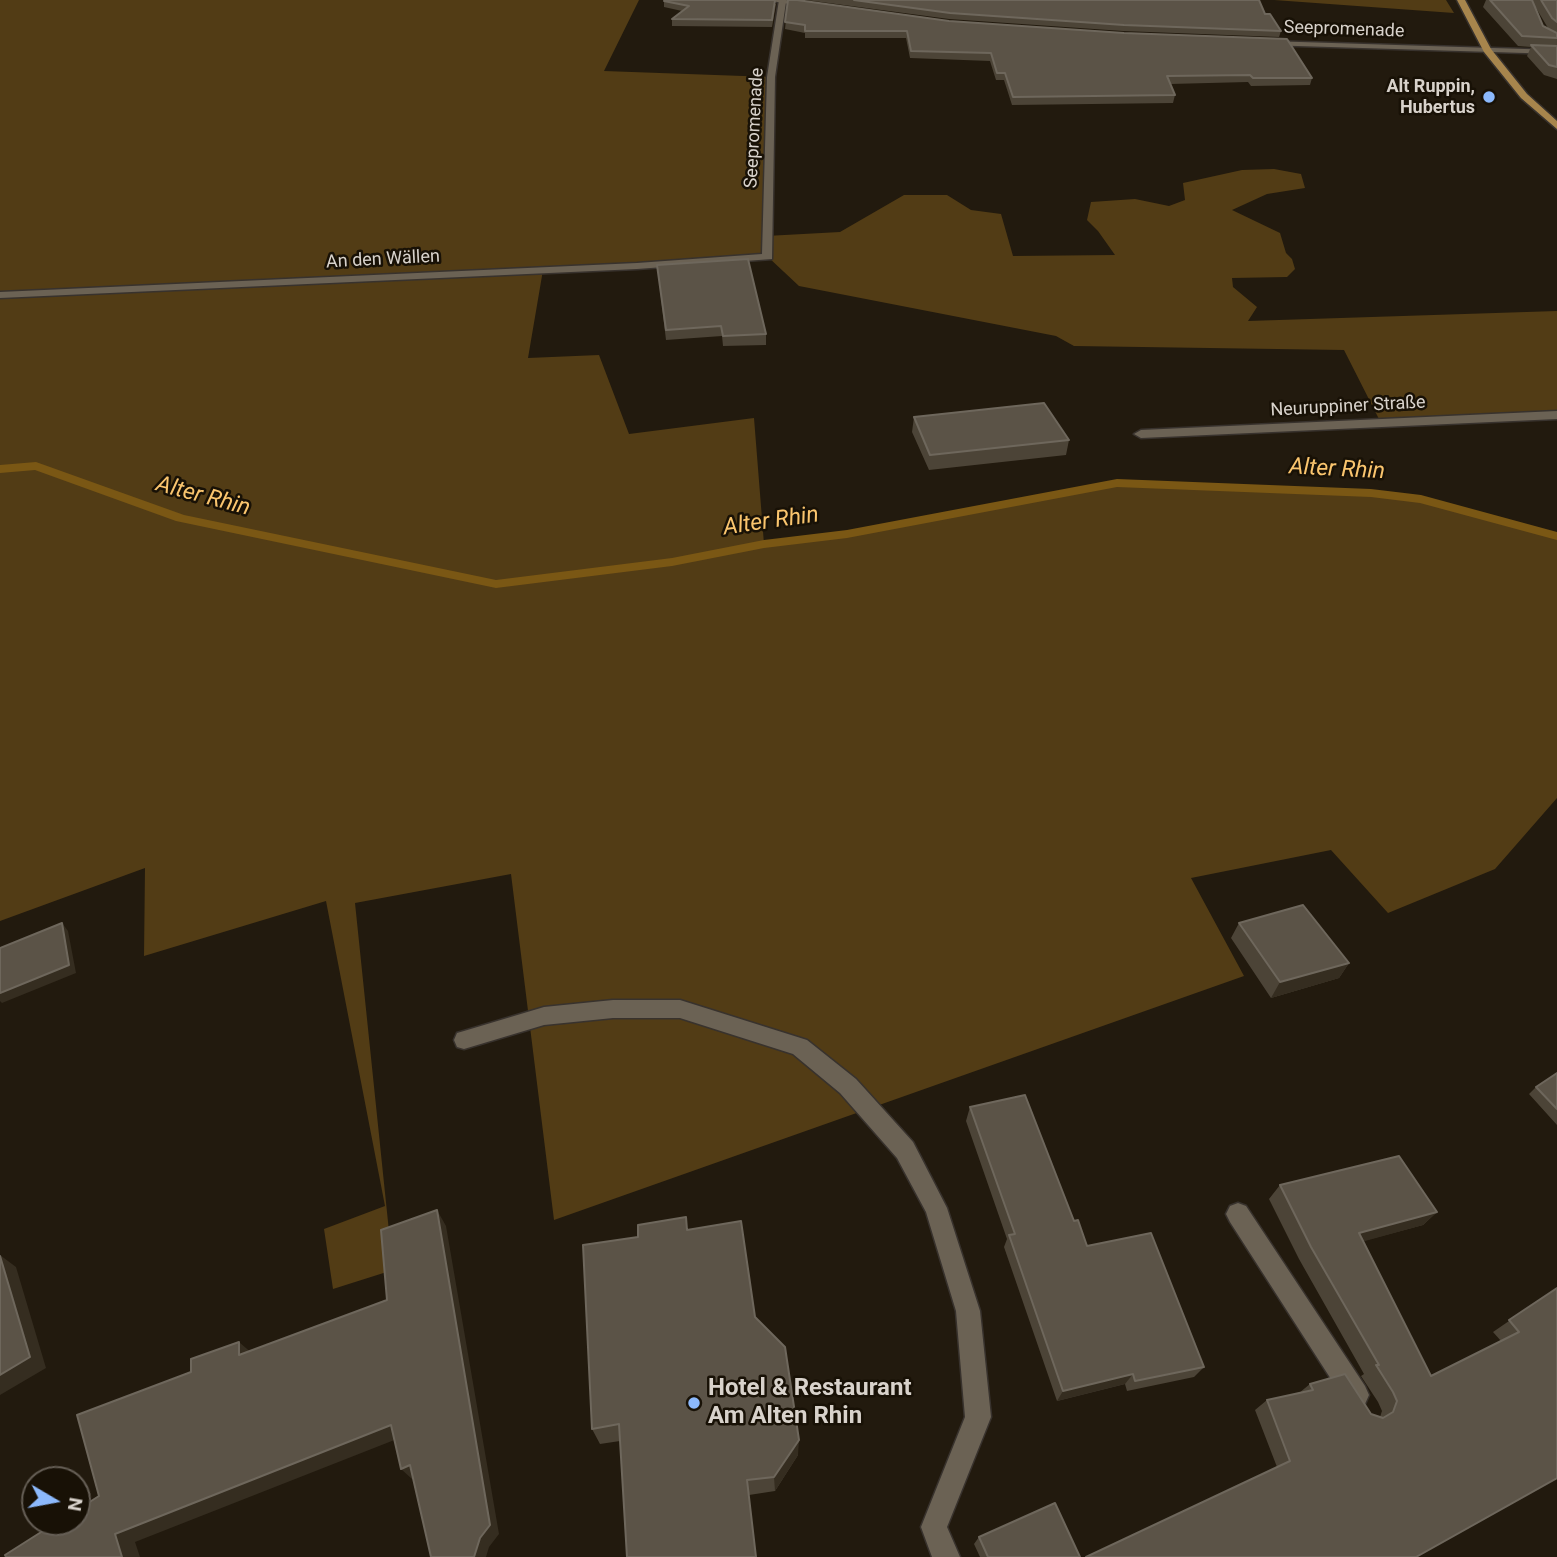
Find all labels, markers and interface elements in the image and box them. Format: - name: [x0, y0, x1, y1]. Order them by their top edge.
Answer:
- street label: Seepromenade: [1283, 17, 1405, 43]
- street label: Seepromenade: [741, 67, 769, 189]
- place label: Alt Ruppin, Hubertus: [1386, 76, 1475, 119]
- marker: Alt Ruppin, Hubertus: [1481, 89, 1497, 105]
- street label: An den Wällen: [326, 246, 440, 274]
- street label: Neuruppiner Straße: [1270, 392, 1426, 422]
- water label: Alter Rhin: [1288, 454, 1386, 486]
- water label: Alter Rhin: [153, 471, 253, 523]
- water label: Alter Rhin: [722, 502, 820, 542]
- place label: Hotel & Restaurant Am Alten Rhin: [708, 1375, 912, 1431]
- marker: Hotel & Restaurant Am Alten Rhin: [686, 1395, 702, 1411]
- north arrow: [21, 1466, 91, 1536]
- text: N: [63, 1496, 88, 1513]

